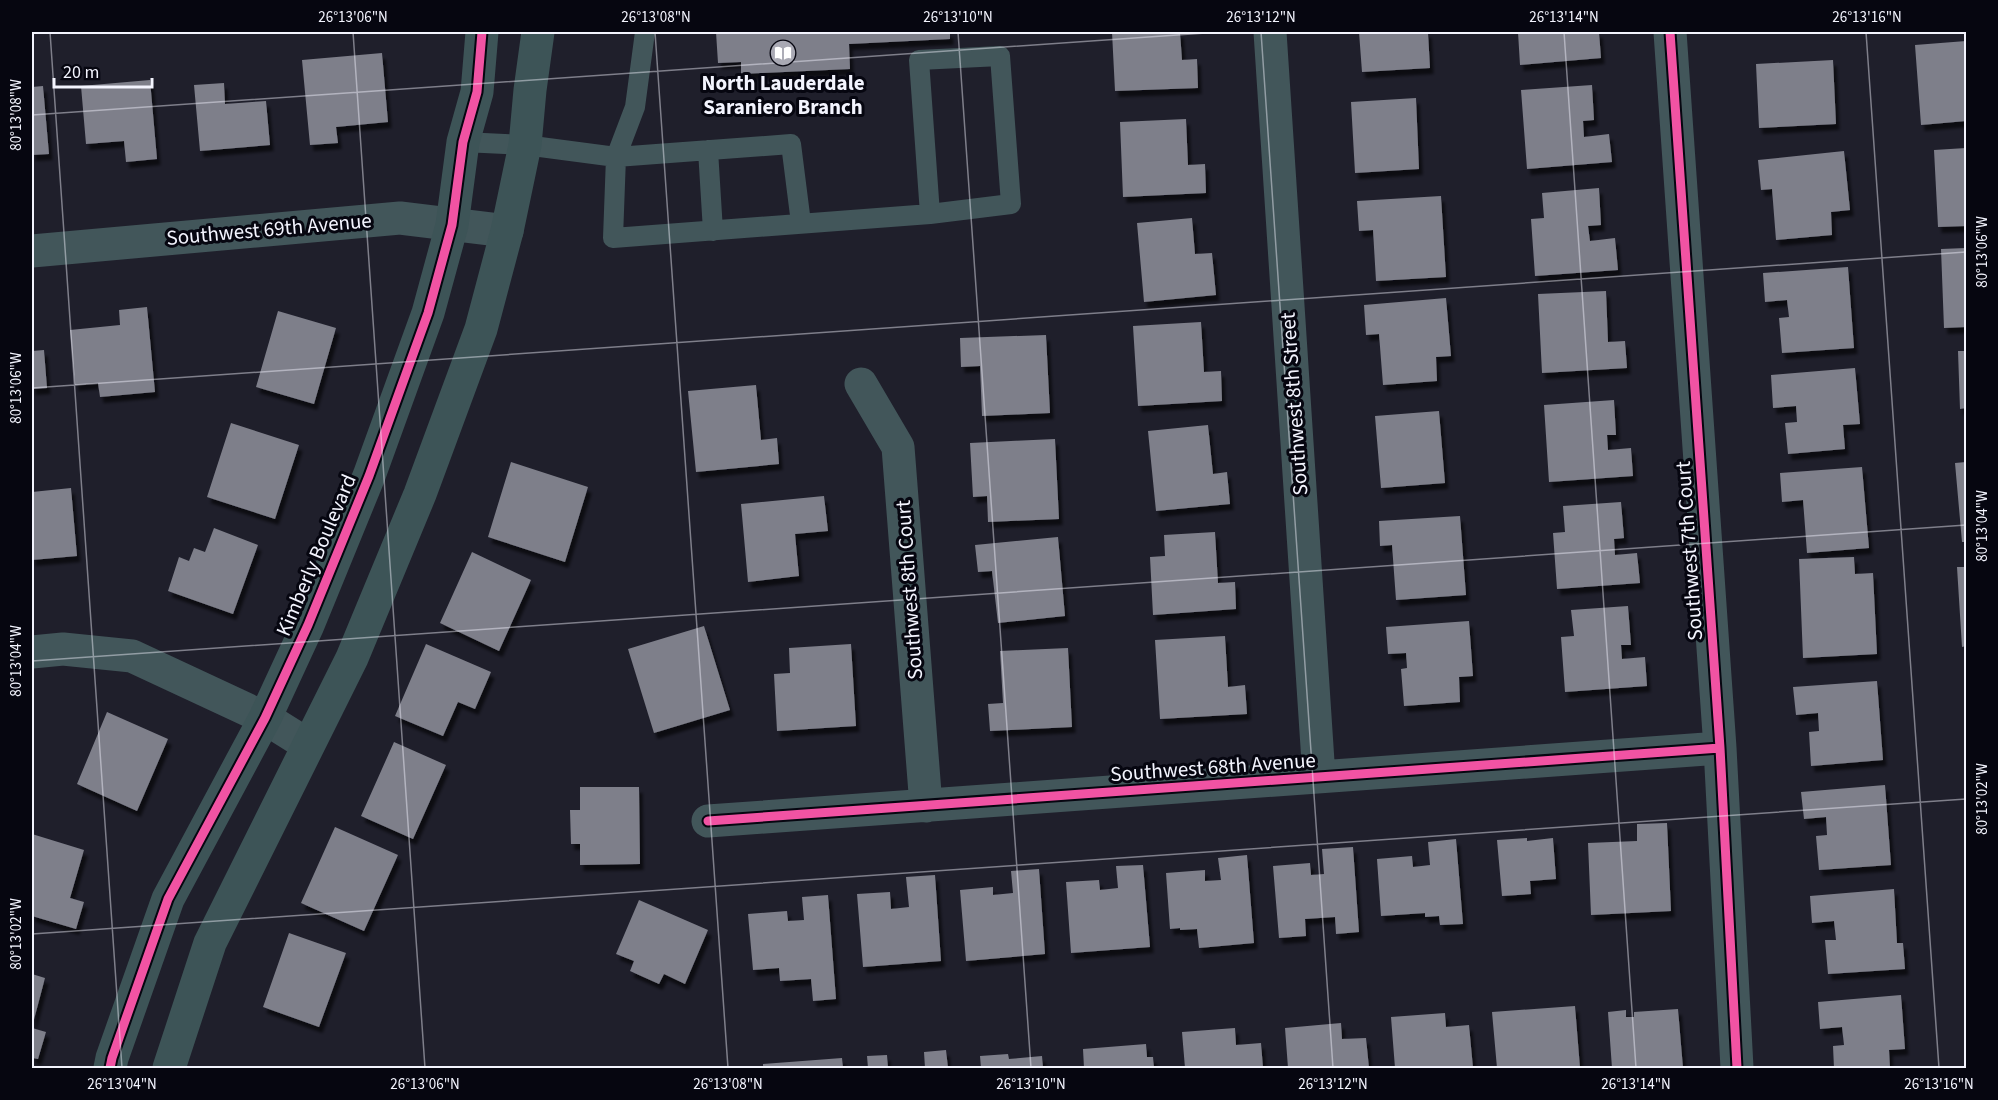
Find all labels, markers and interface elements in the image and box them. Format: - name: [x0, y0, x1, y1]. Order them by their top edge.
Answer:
- text: 26°13'06"N: [318, 7, 388, 28]
- text: 26°13'08"N: [621, 7, 691, 28]
- text: 26°13'10"N: [923, 7, 993, 28]
- text: 26°13'12"N: [1226, 7, 1296, 28]
- text: 26°13'14"N: [1529, 7, 1599, 28]
- text: 26°13'16"N: [1832, 7, 1902, 28]
- library icon: North Lauderdale Saraniero Branch: [768, 38, 798, 68]
- scale bar: [54, 51, 152, 89]
- text: 20 m: [63, 60, 99, 85]
- place label: North Lauderdale Saraniero Branch: [701, 68, 865, 122]
- text: 80°13'08"W: [6, 79, 27, 151]
- street label: Southwest 69th Avenue: [165, 205, 373, 253]
- text: 80°13'06"W: [1972, 216, 1993, 288]
- street label: Southwest 8th Street: [1273, 311, 1315, 497]
- text: 80°13'06"W: [6, 352, 27, 424]
- street label: Southwest 7th Court: [1668, 460, 1710, 642]
- street label: Kimberly Boulevard: [268, 469, 364, 641]
- text: 80°13'04"W: [1972, 490, 1993, 562]
- street label: Southwest 8th Court: [888, 499, 930, 681]
- text: 80°13'04"W: [6, 625, 27, 697]
- street label: Southwest 68th Avenue: [1109, 745, 1317, 789]
- text: 80°13'02"W: [1972, 763, 1993, 835]
- text: 80°13'02"W: [6, 898, 27, 970]
- text: 26°13'04"N: [87, 1074, 157, 1095]
- text: 26°13'06"N: [390, 1074, 460, 1095]
- text: 26°13'08"N: [693, 1074, 763, 1095]
- text: 26°13'10"N: [996, 1074, 1066, 1095]
- text: 26°13'12"N: [1298, 1074, 1368, 1095]
- text: 26°13'14"N: [1601, 1074, 1671, 1095]
- text: 26°13'16"N: [1904, 1074, 1974, 1095]

